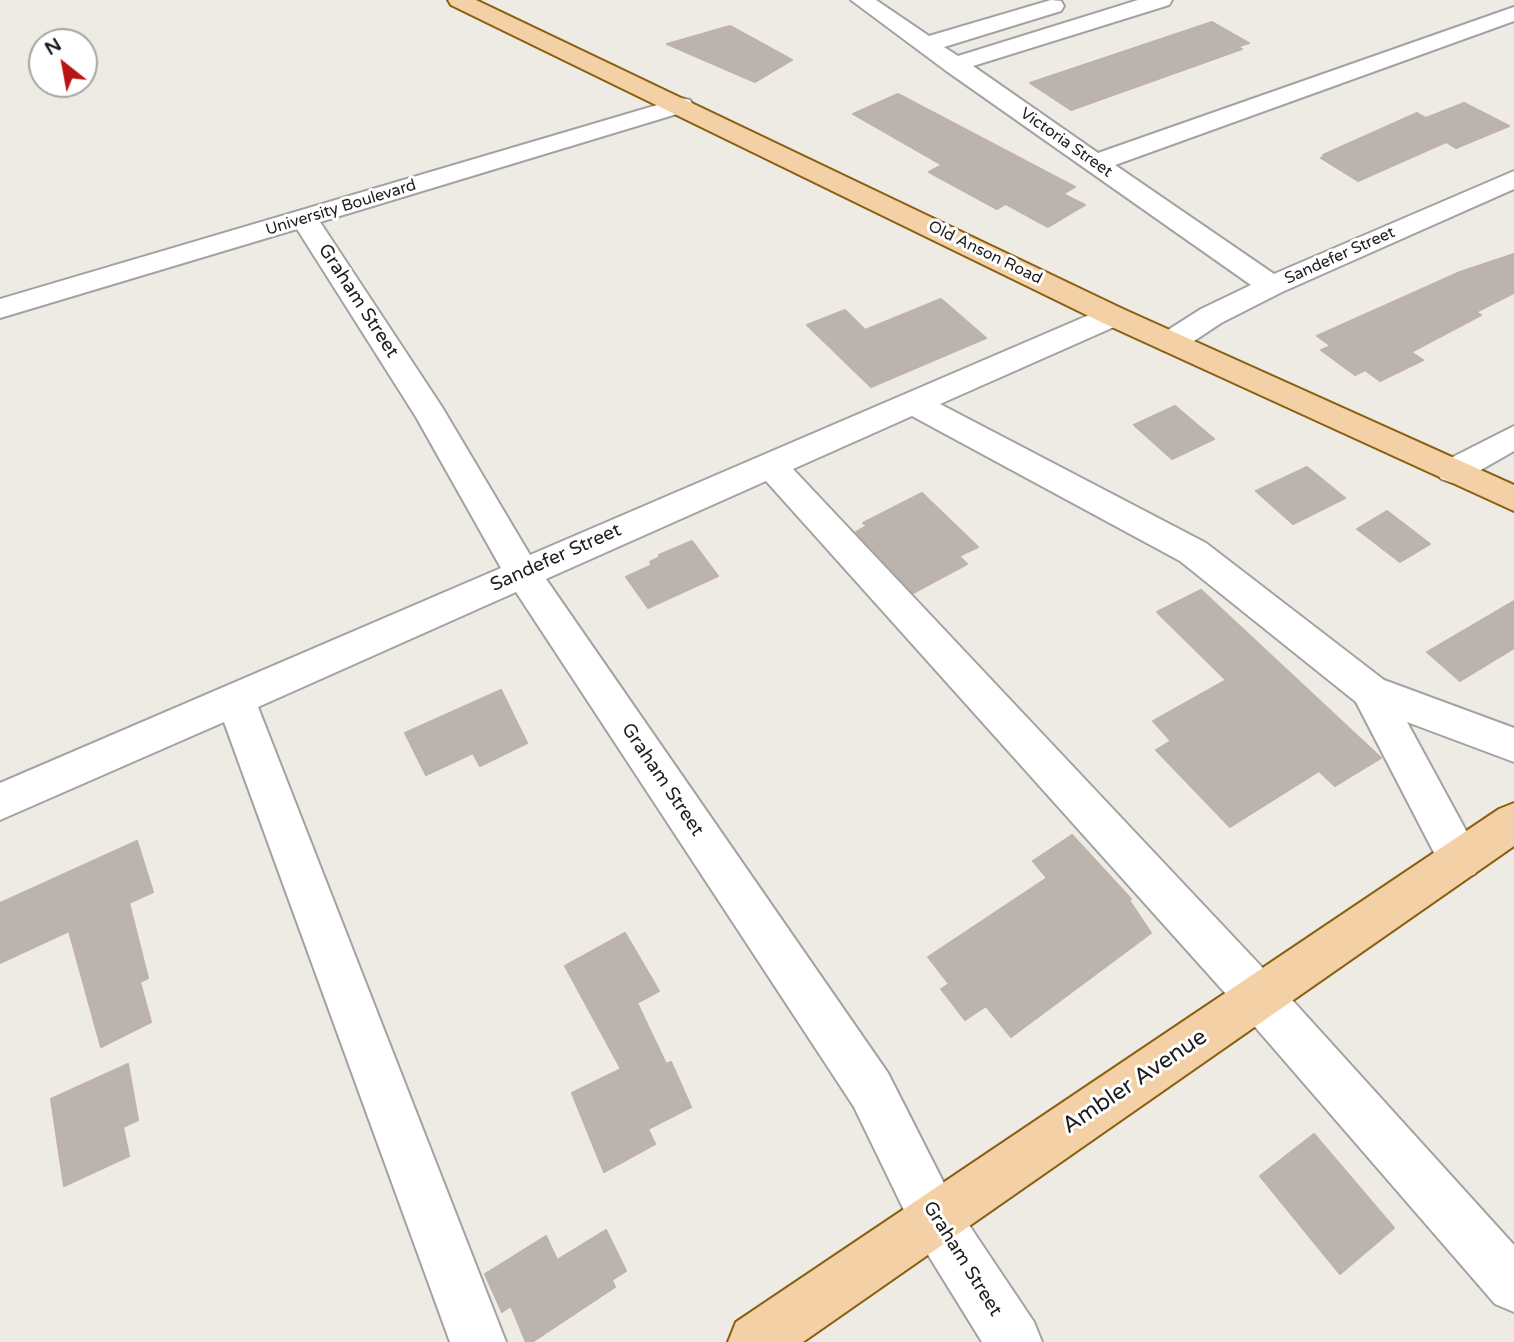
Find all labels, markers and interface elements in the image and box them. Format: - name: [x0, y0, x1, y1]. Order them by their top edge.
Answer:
- north arrow: [28, 28, 98, 98]
- text: N: [41, 33, 65, 60]
- street label: Victoria Street: [1016, 104, 1116, 182]
- street label: University Boulevard: [263, 176, 419, 240]
- street label: Old Anson Road: [925, 217, 1045, 289]
- street label: Sandefer Street: [1282, 223, 1398, 289]
- street label: Graham Street: [313, 240, 403, 362]
- street label: Sandefer Street: [487, 519, 625, 597]
- street label: Graham Street: [616, 719, 708, 841]
- street label: Ambler Avenue: [1057, 1023, 1213, 1141]
- street label: Graham Street: [918, 1197, 1006, 1321]

